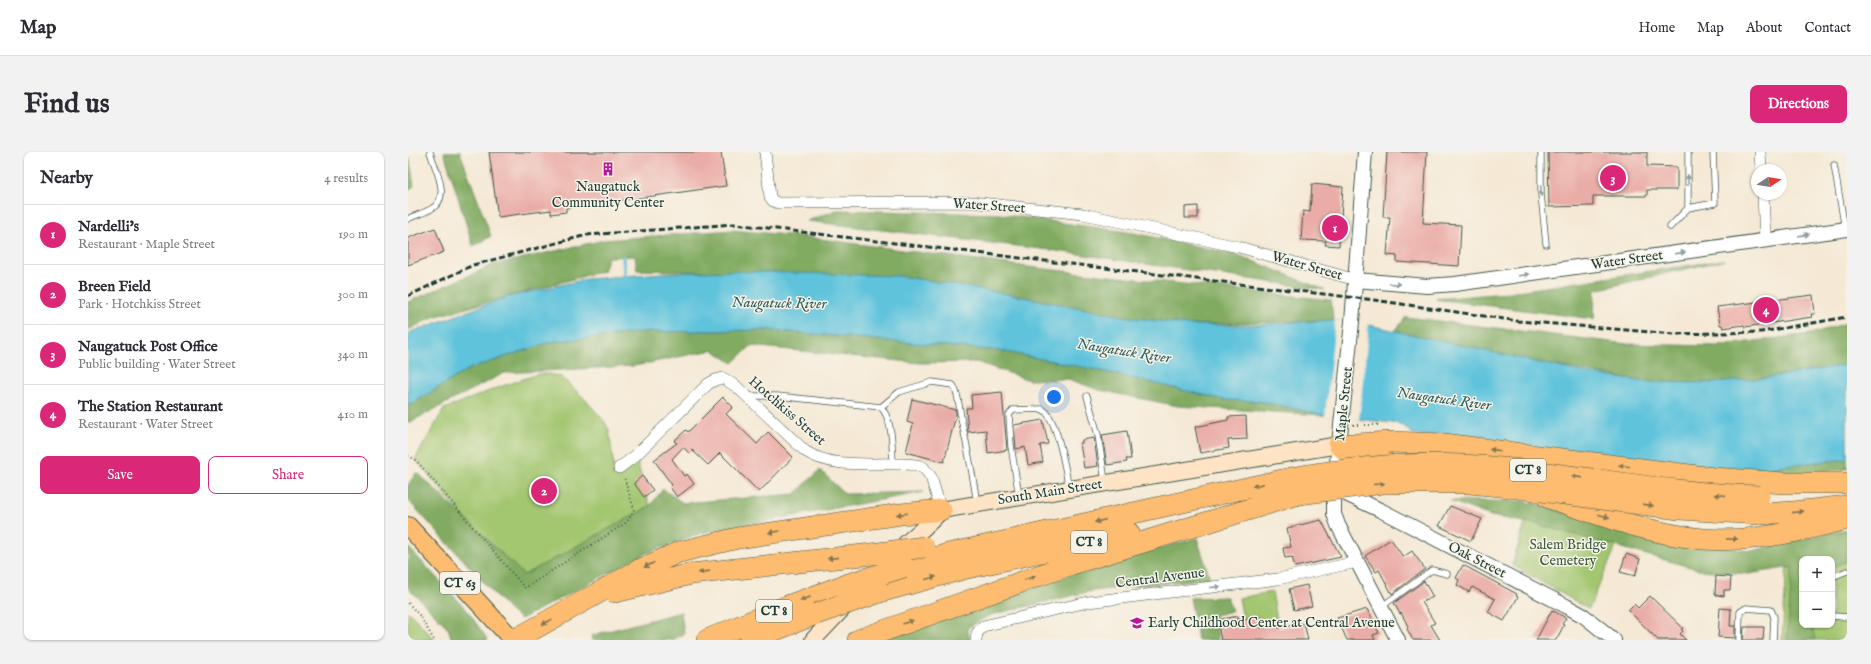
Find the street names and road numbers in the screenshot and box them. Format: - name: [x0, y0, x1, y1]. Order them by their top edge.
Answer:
- street label: Water Street: [952, 194, 1026, 218]
- street label: Water Street: [1590, 246, 1664, 274]
- street label: Water Street: [1270, 247, 1345, 285]
- street label: Maple Street: [1331, 366, 1357, 442]
- street label: Hotchkiss Street: [745, 373, 829, 450]
- road number: CT 8: [1510, 459, 1546, 481]
- street label: South Main Street: [996, 475, 1104, 509]
- road number: CT 8: [1071, 531, 1107, 553]
- street label: Oak Street: [1445, 538, 1509, 582]
- street label: Central Avenue: [1114, 564, 1206, 592]
- road number: CT 63: [440, 572, 480, 594]
- road number: CT 8: [756, 600, 792, 622]

